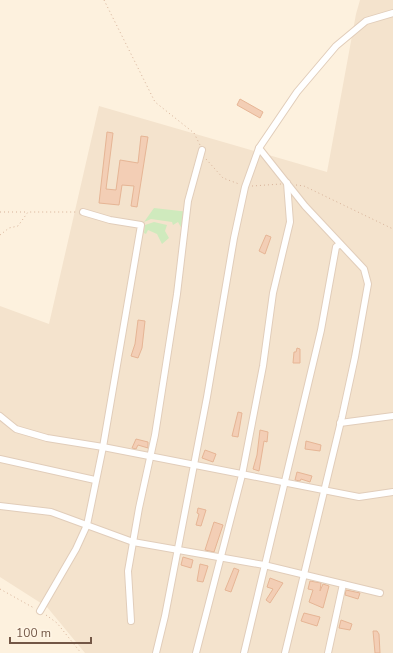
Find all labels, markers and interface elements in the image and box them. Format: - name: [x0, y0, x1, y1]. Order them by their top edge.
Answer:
- scale bar: [10, 619, 91, 645]
- text: 100 m: [16, 625, 51, 641]

